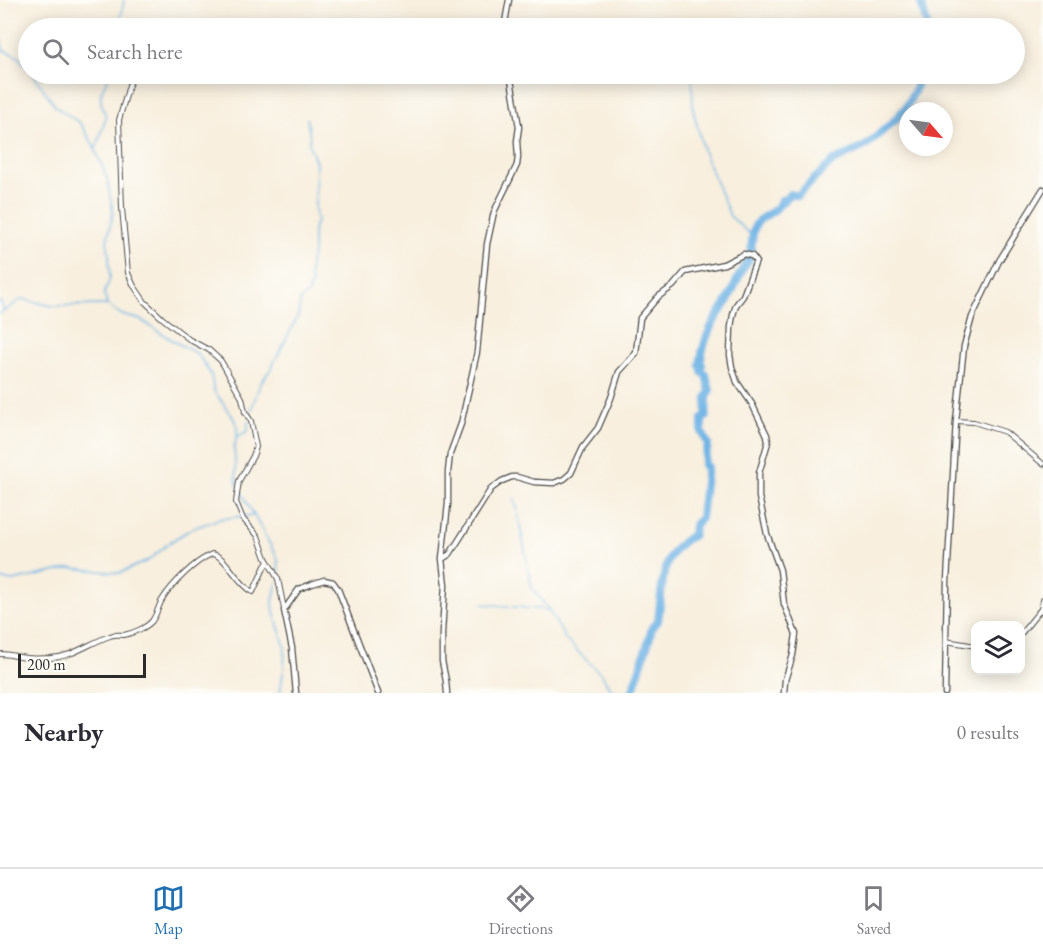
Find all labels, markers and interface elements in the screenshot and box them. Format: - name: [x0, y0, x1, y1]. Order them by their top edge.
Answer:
- search box: [18, 18, 1025, 84]
- icon: search: [39, 35, 72, 68]
- text: Search here: [87, 37, 182, 66]
- north arrow: [899, 102, 953, 156]
- map controls: [971, 621, 1025, 675]
- button: layers: [971, 621, 1025, 675]
- scale bar: [18, 651, 146, 678]
- text: 200 m: [27, 654, 66, 675]
- text: Nearby: [24, 715, 104, 749]
- text: 0 results: [956, 719, 1019, 745]
- tab: Map: [152, 882, 185, 939]
- tab: Directions: [489, 882, 553, 939]
- tab: Saved: [857, 882, 891, 939]

